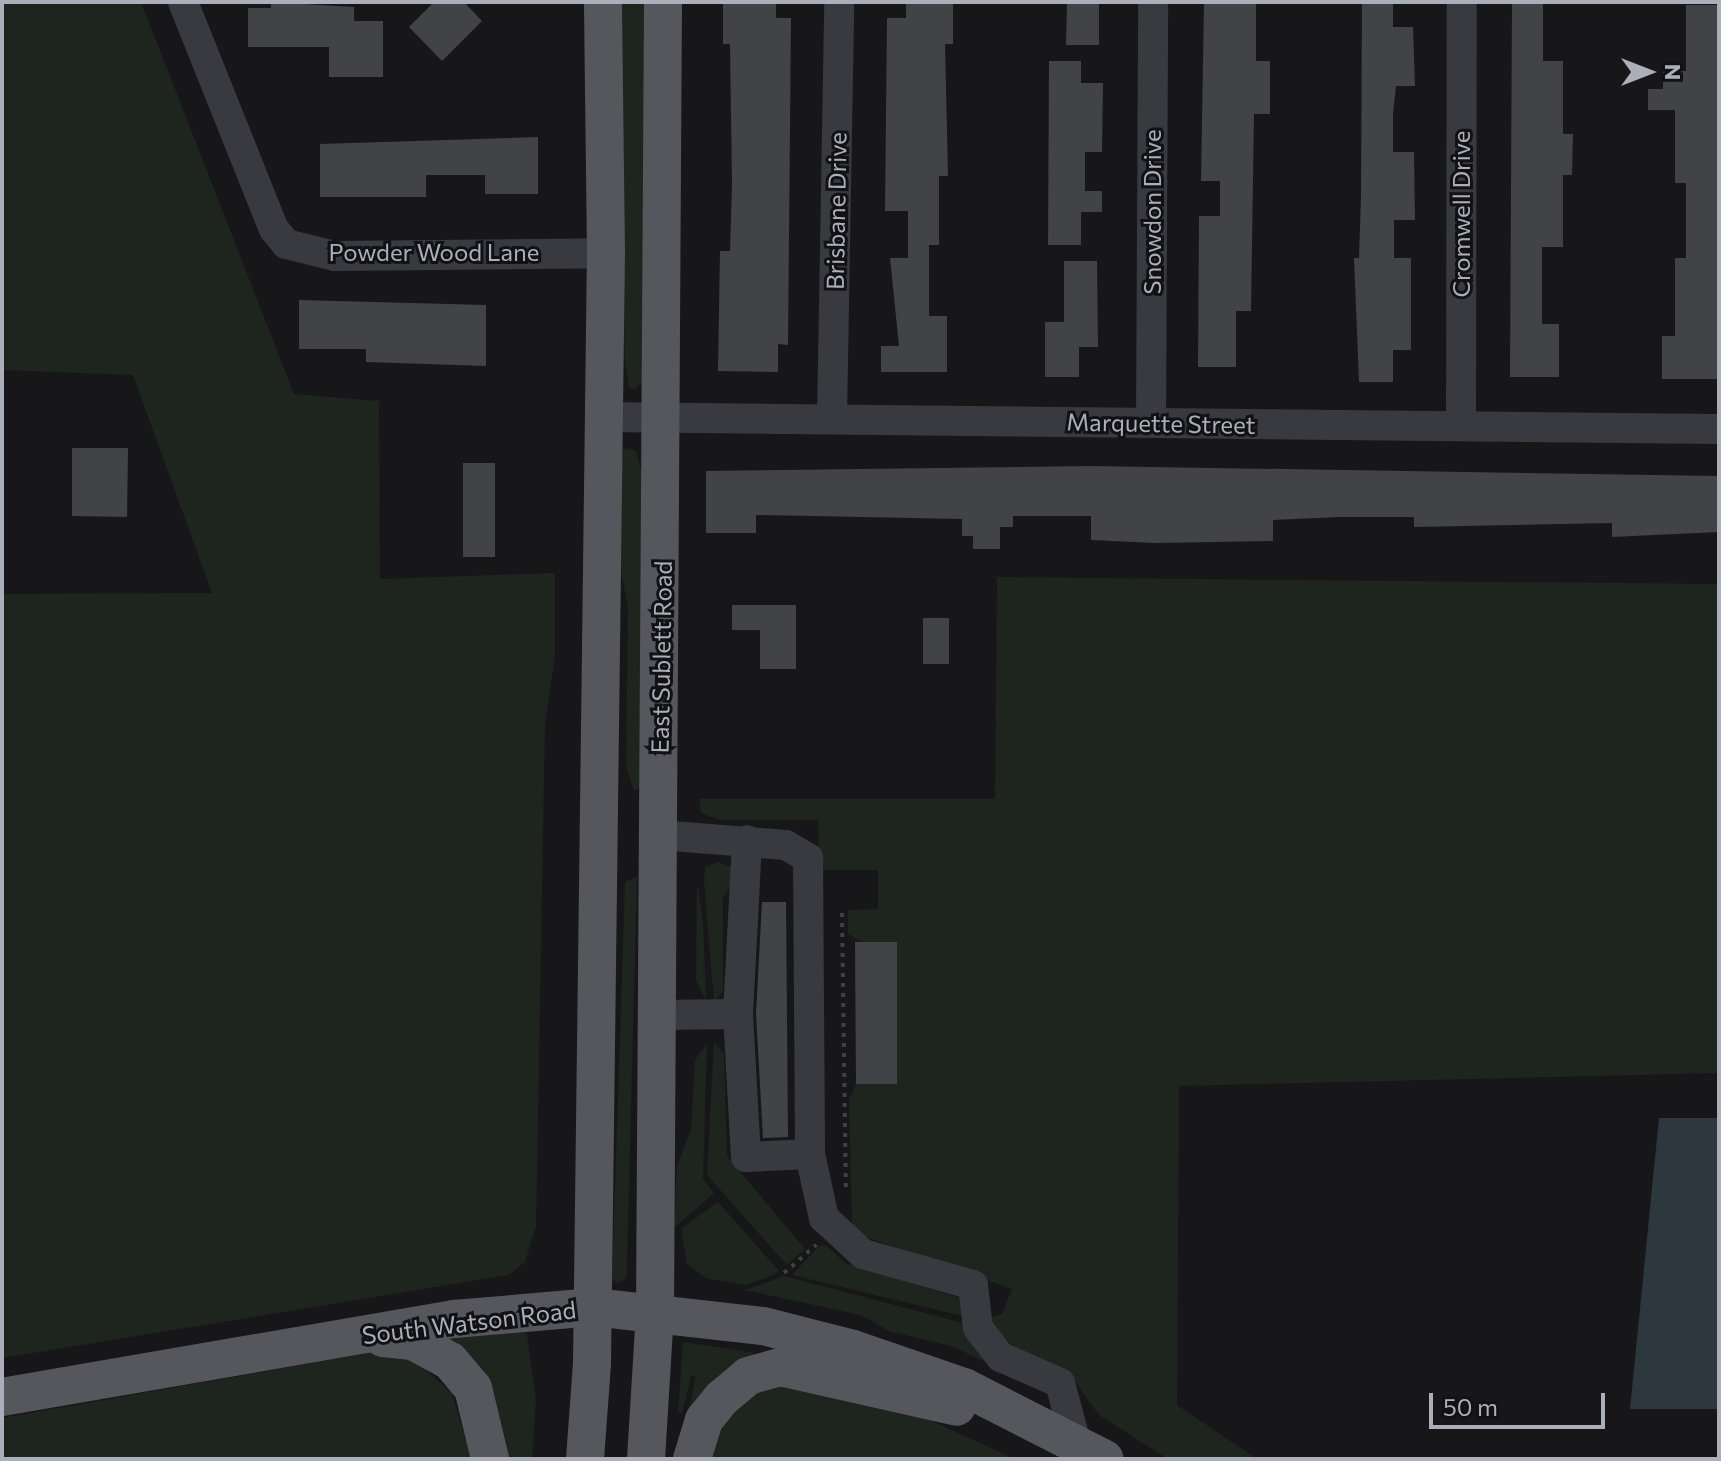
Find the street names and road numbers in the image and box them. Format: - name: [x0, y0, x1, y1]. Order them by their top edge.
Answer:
- street label: Snowdon Drive: [1138, 129, 1166, 295]
- street label: Cromwell Drive: [1447, 131, 1475, 297]
- street label: Brisbane Drive: [820, 132, 852, 290]
- street label: Powder Wood Lane: [329, 238, 539, 266]
- street label: Marquette Street: [1066, 407, 1256, 439]
- street label: East Sublett Road: [645, 560, 677, 754]
- street label: South Watson Road: [360, 1295, 578, 1349]

